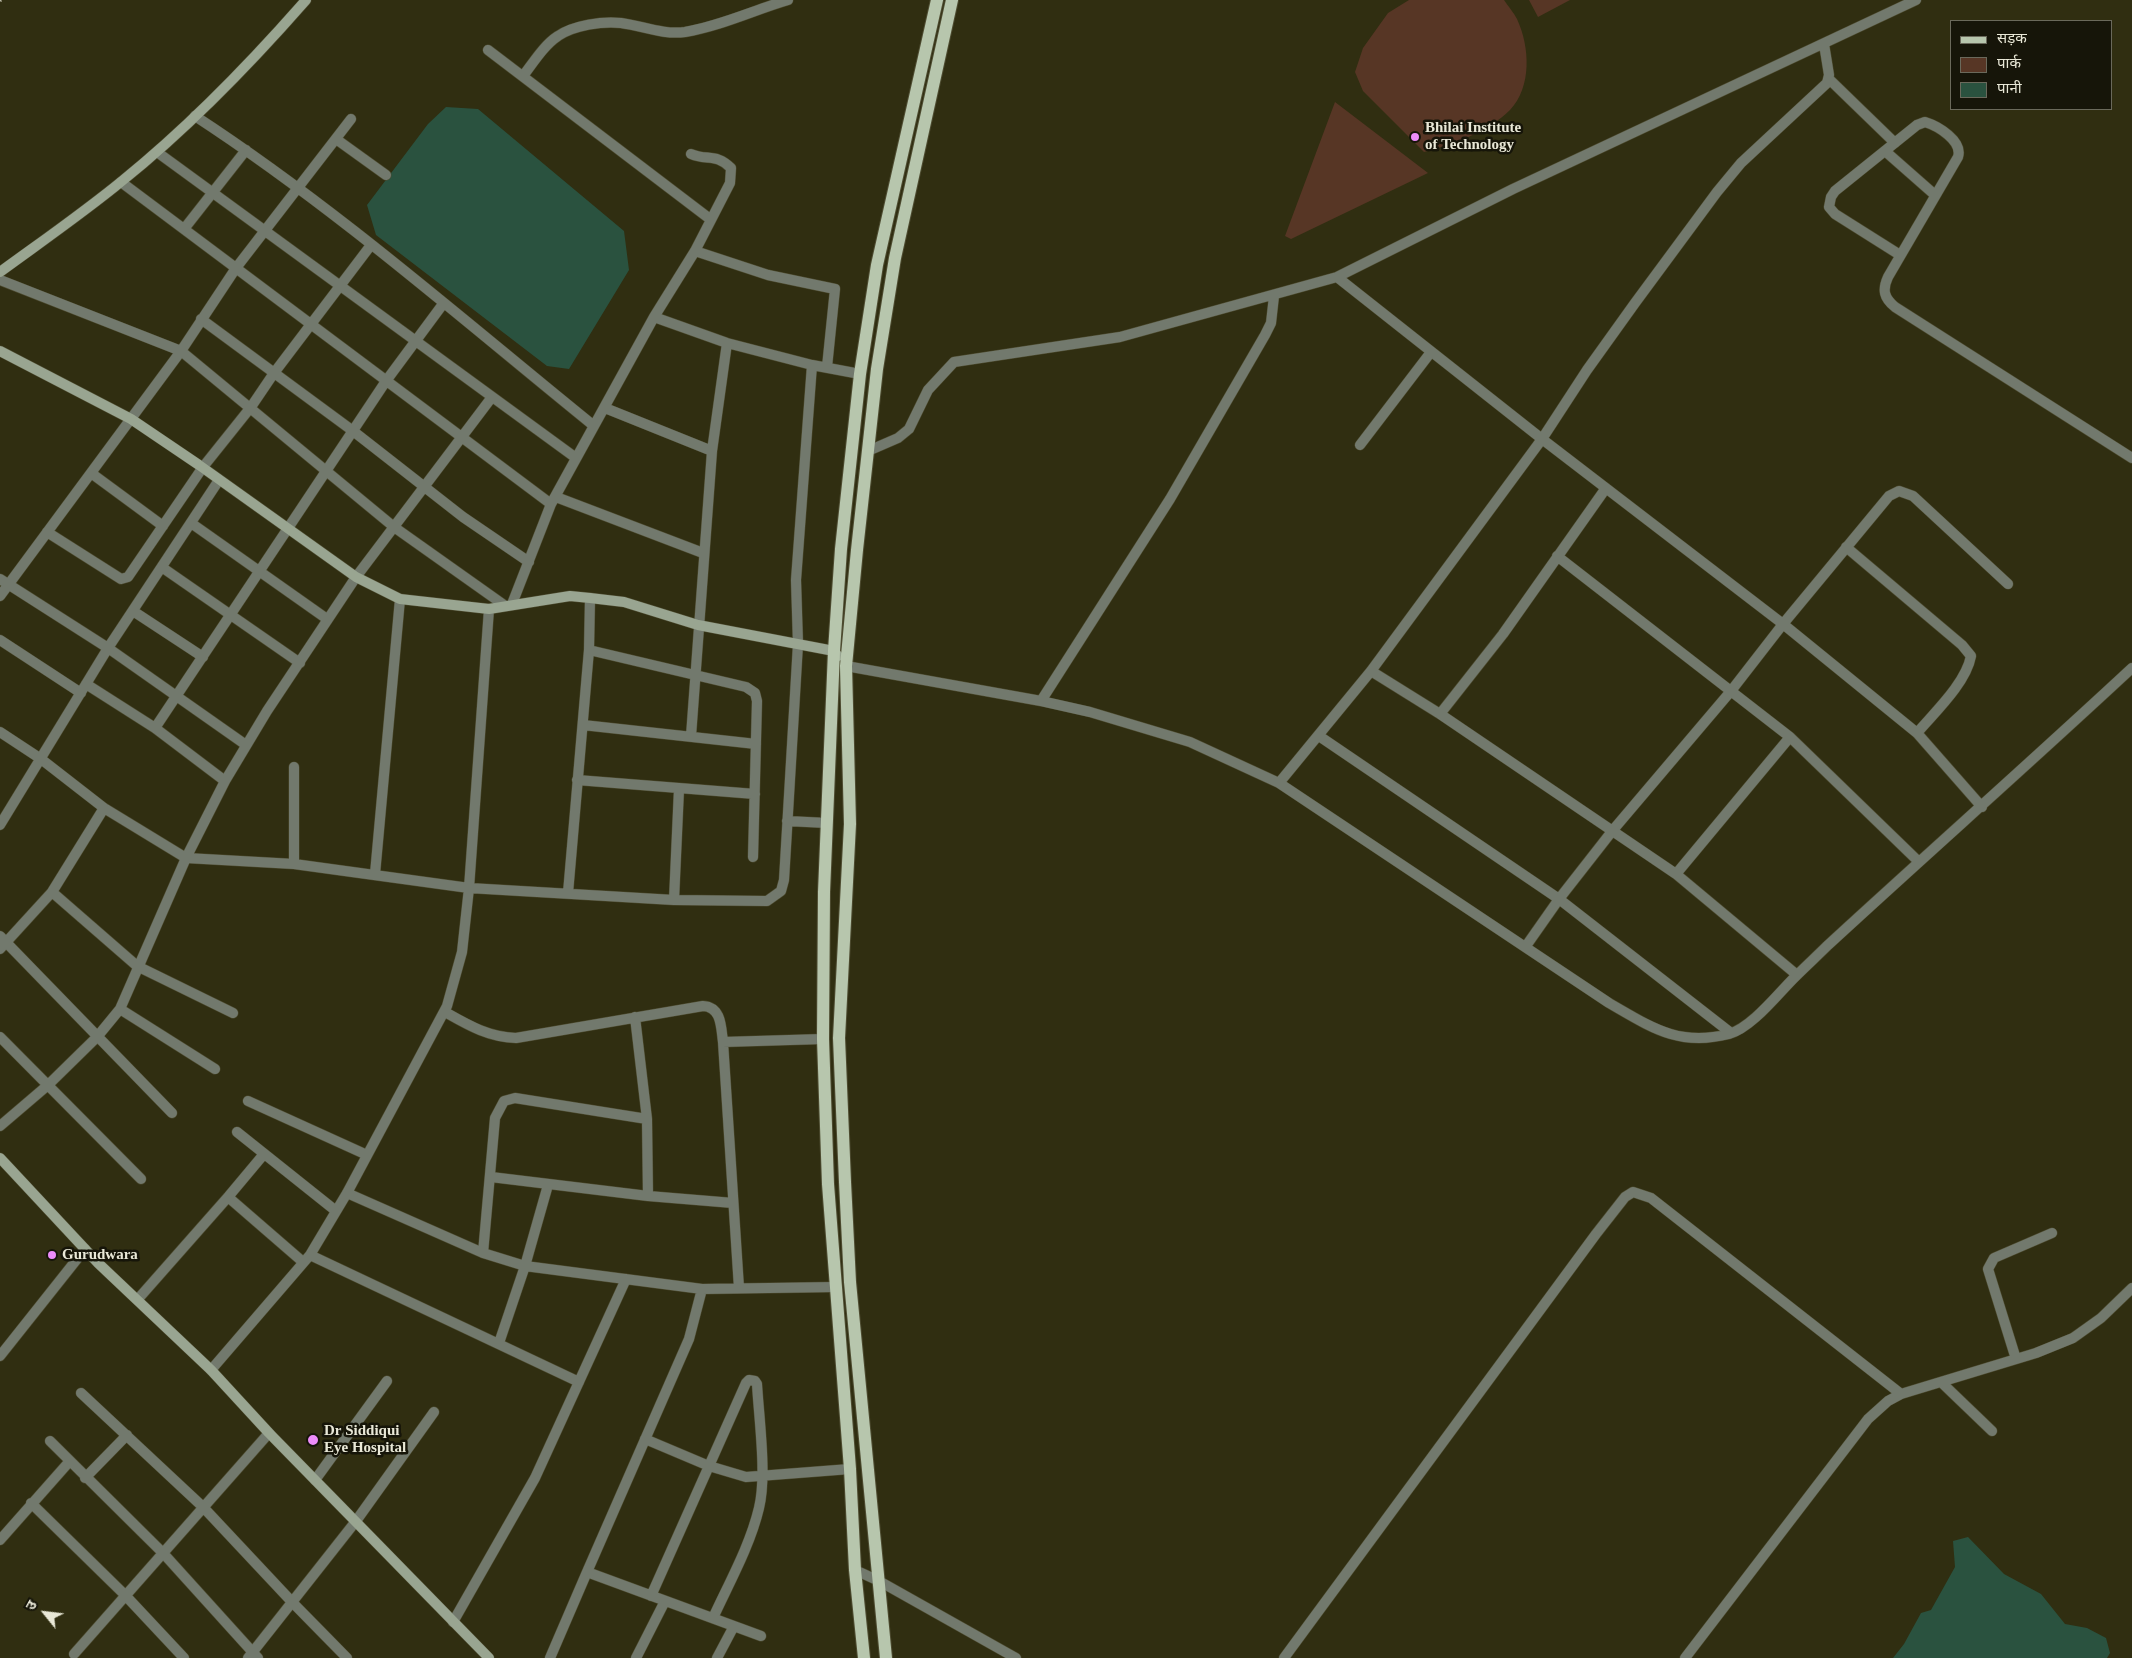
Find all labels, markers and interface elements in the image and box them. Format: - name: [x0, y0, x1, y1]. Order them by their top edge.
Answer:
- legend: [1950, 20, 2112, 110]
- text: सड़क: [1997, 30, 2027, 46]
- text: पार्क: [1997, 55, 2021, 71]
- text: पानी: [1997, 80, 2022, 96]
- place label: Bhilai Institute of Technology: [1425, 119, 1521, 154]
- marker: Bhilai Institute of Technology: [1409, 131, 1421, 143]
- place label: Gurudwara: [62, 1246, 138, 1264]
- marker: Gurudwara: [46, 1249, 58, 1261]
- place label: Dr Siddiqui Eye Hospital: [324, 1422, 406, 1457]
- marker: Dr Siddiqui Eye Hospital: [306, 1433, 320, 1447]
- north arrow: [20, 1588, 70, 1638]
- text: उ: [23, 1598, 40, 1613]

